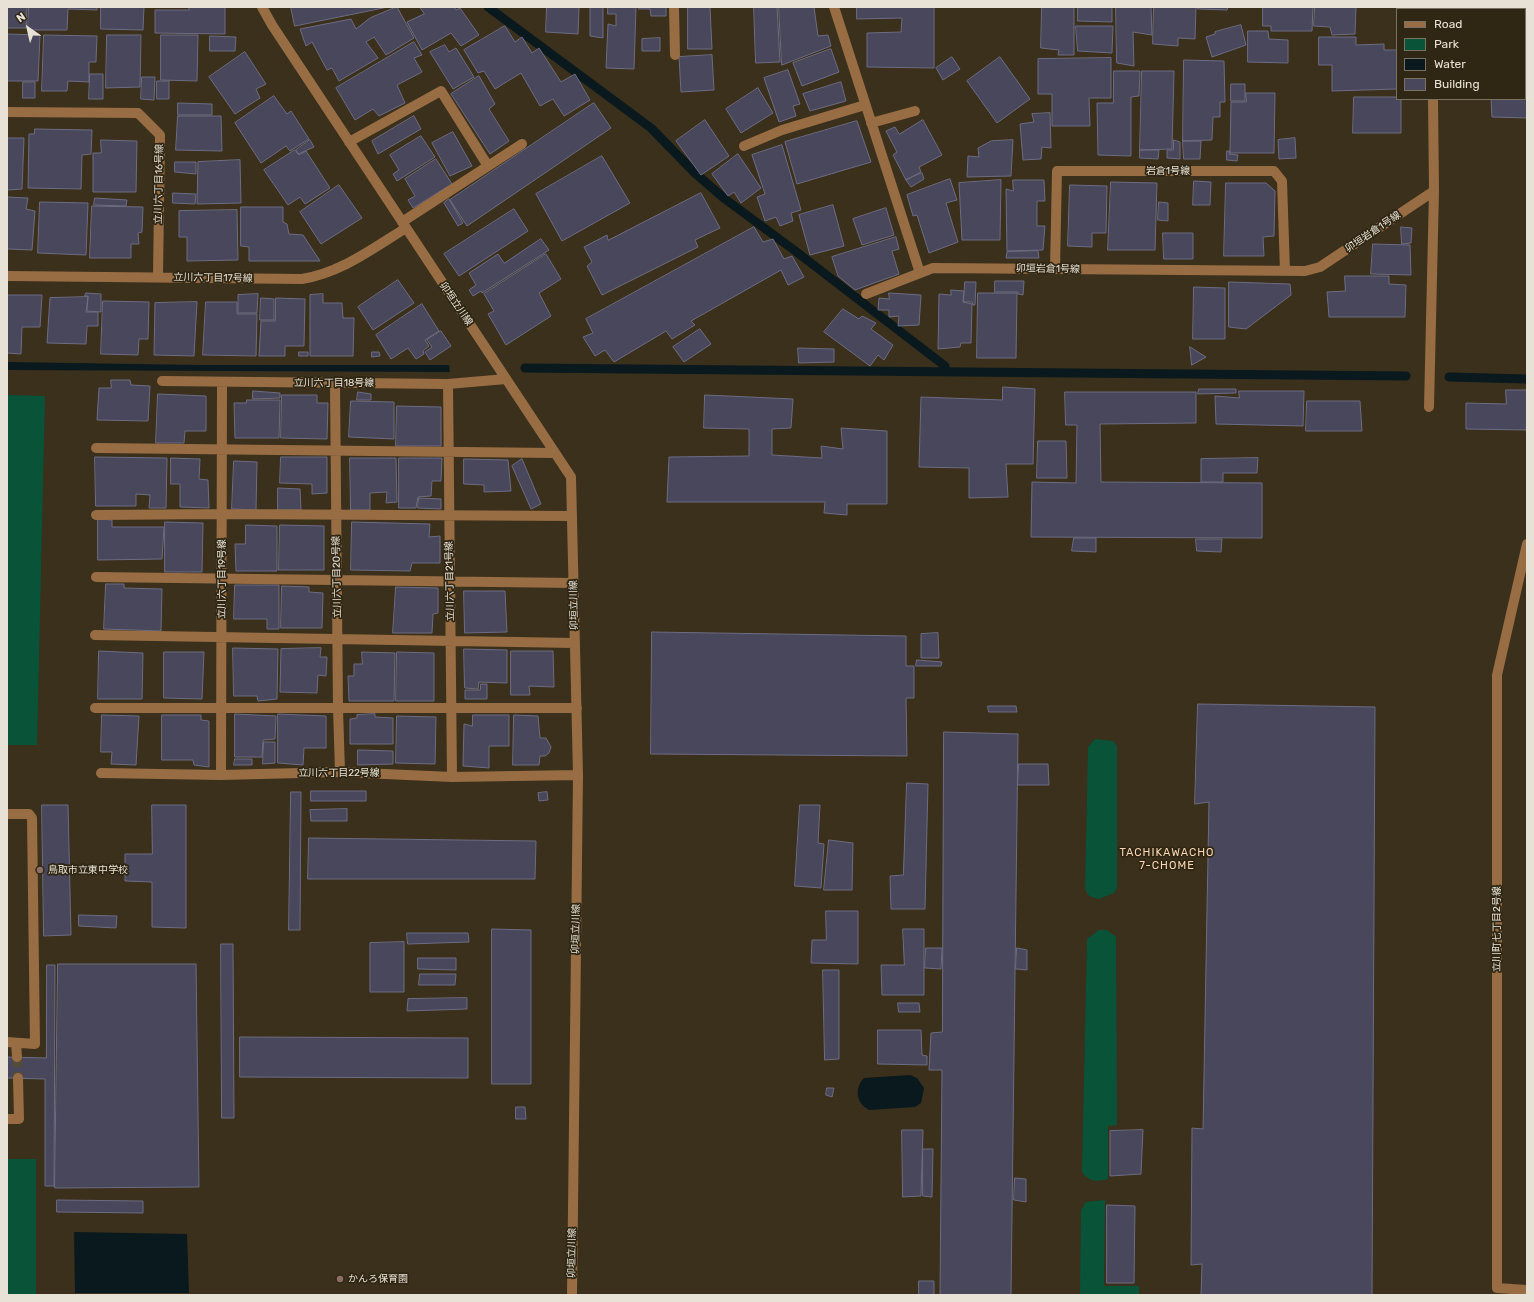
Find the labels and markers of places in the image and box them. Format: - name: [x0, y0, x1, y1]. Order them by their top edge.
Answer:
- place label: 鳥取市立東中学校: [48, 864, 128, 876]
- marker: 鳥取市立東中学校: [35, 865, 45, 875]
- place label: かんろ保育園: [348, 1273, 408, 1285]
- marker: かんろ保育園: [335, 1274, 345, 1284]

